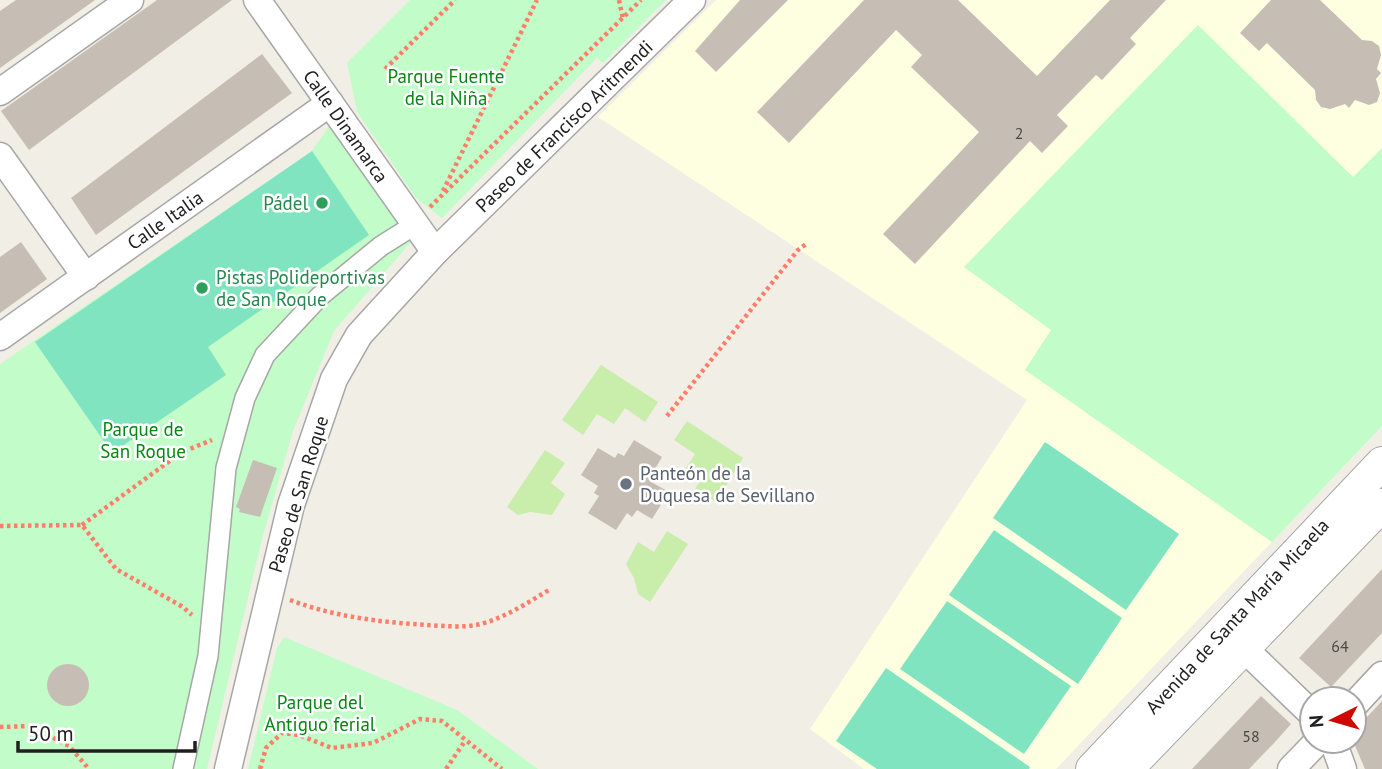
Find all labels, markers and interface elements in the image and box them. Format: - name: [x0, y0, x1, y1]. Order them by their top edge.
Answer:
- street label: Paseo de Francisco Aritmendi: [470, 35, 658, 217]
- park label: Parque Fuente de la Niña: [387, 64, 505, 110]
- street label: Calle Dinamarca: [298, 65, 394, 187]
- house number: 2: [1015, 123, 1023, 143]
- street label: Calle Italia: [122, 185, 208, 255]
- place label: Pádel: [263, 191, 308, 215]
- marker: Pádel: [314, 195, 330, 211]
- place label: Pistas Polideportivas de San Roque: [216, 265, 385, 311]
- marker: Pistas Polideportivas de San Roque: [194, 280, 210, 296]
- street label: Paseo de San Roque: [263, 413, 333, 575]
- park label: Parque de San Roque: [100, 417, 186, 463]
- place label: Panteón de la Duquesa de Sevillano: [640, 461, 815, 507]
- marker: Panteón de la Duquesa de Sevillano: [618, 476, 634, 492]
- street label: Avenida de Santa María Micaela: [1140, 513, 1334, 719]
- house number: 64: [1331, 636, 1349, 656]
- north arrow: [1298, 685, 1368, 755]
- park label: Parque del Antiguo ferial: [265, 690, 376, 736]
- scale bar: [18, 710, 194, 754]
- text: N: [1304, 714, 1329, 729]
- text: 50 m: [28, 720, 74, 747]
- house number: 58: [1242, 726, 1260, 746]

